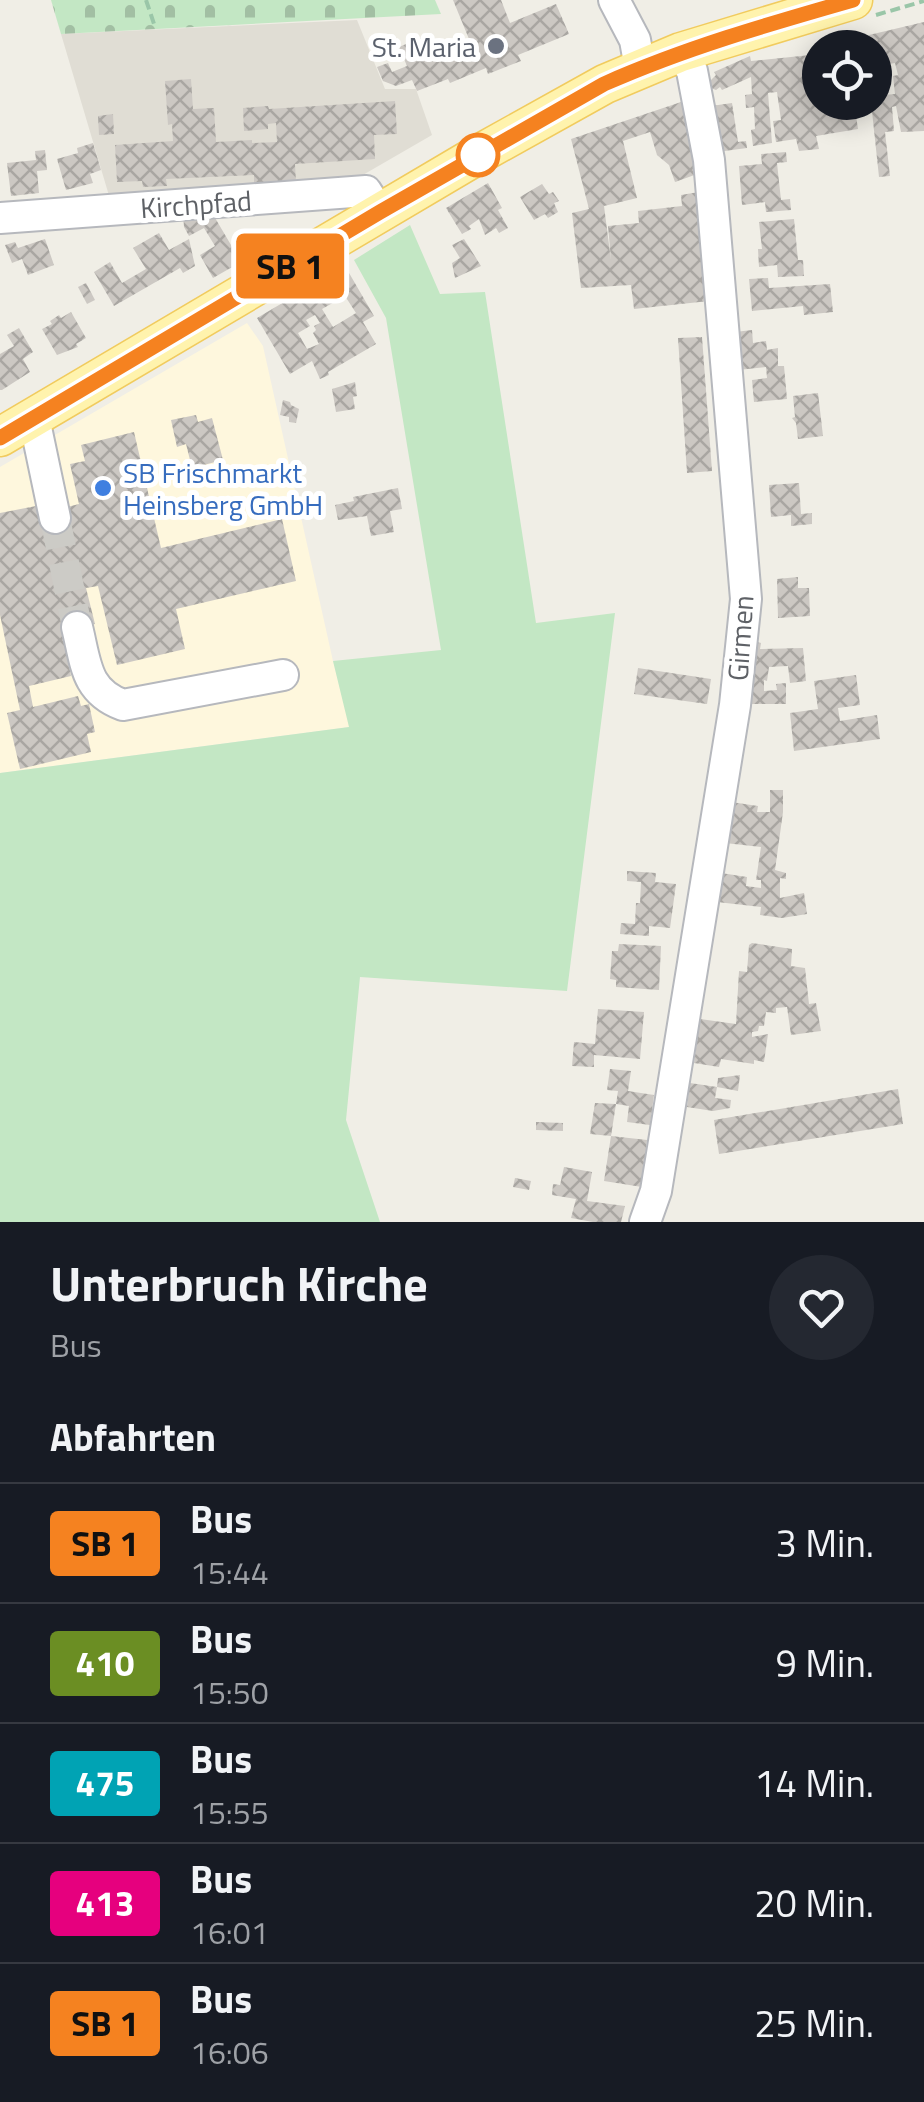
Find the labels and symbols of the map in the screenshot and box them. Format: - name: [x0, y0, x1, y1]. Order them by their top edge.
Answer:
- place label: St. Maria: [372, 25, 476, 68]
- marker: St. Maria: [485, 35, 507, 57]
- unlabelled marker: [457, 134, 499, 176]
- street label: Kirchpfad: [139, 179, 253, 229]
- line badge: SB 1: [220, 234, 360, 298]
- place label: SB Frischmarkt Heinsberg GmbH: [123, 451, 323, 526]
- marker: SB Frischmarkt Heinsberg GmbH: [92, 477, 114, 499]
- street label: Girmen: [716, 594, 764, 682]

